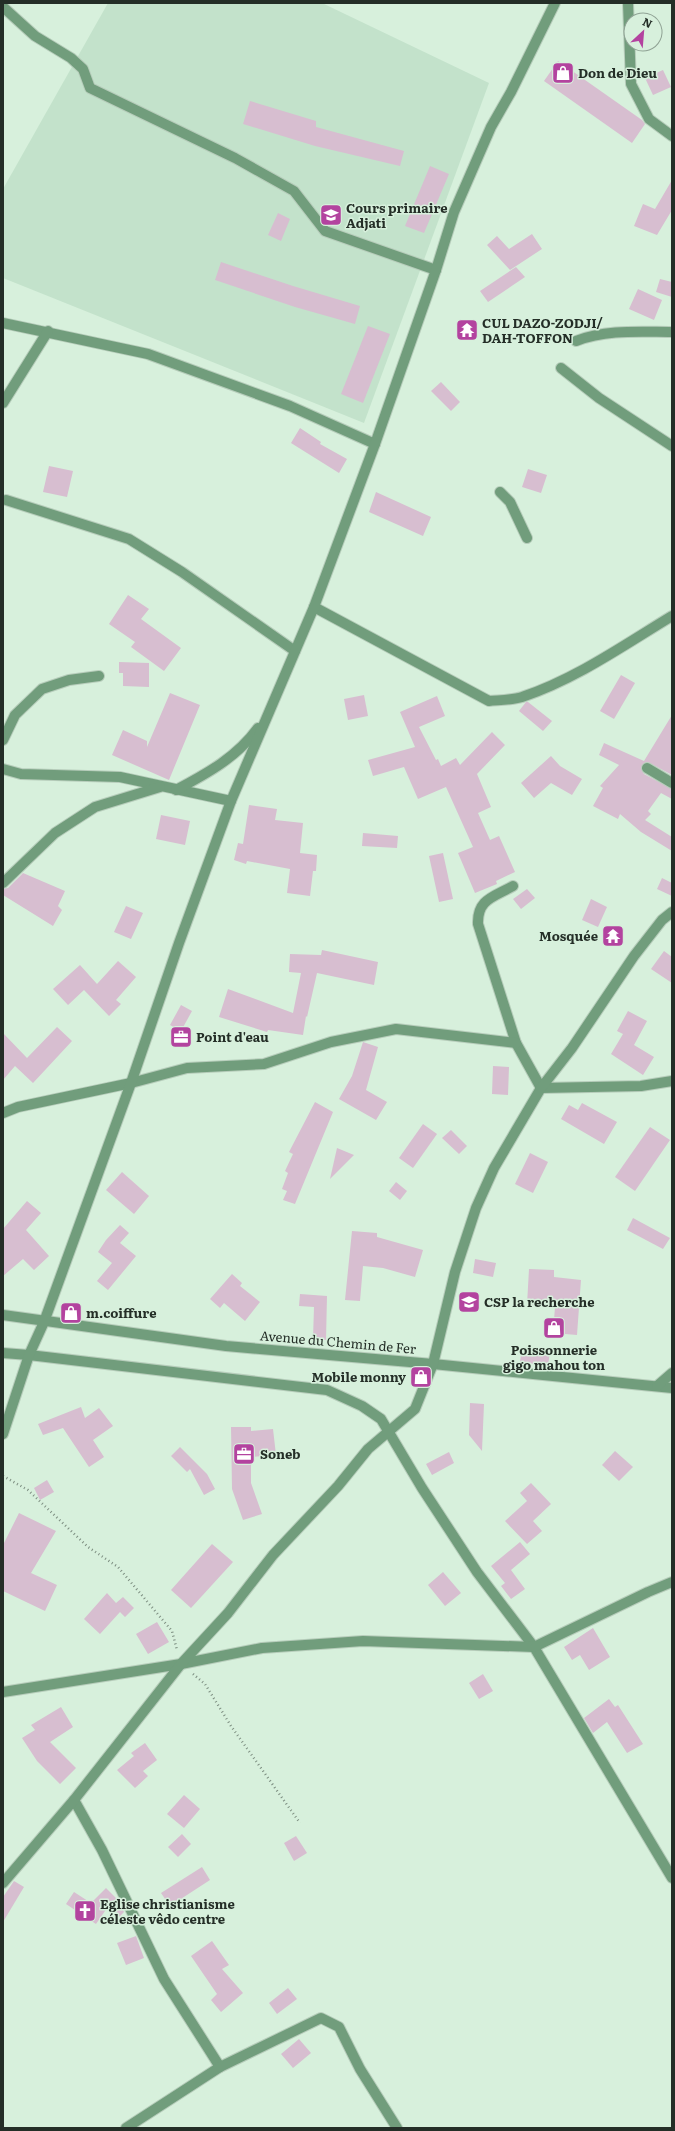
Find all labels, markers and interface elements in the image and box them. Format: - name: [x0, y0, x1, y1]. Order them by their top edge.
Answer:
- north arrow: [623, 12, 663, 52]
- text: N: [640, 13, 655, 31]
- shop icon: Don de Dieu: [550, 60, 576, 86]
- place label: Don de Dieu: [578, 63, 657, 82]
- place label: Cours primaire Adjati: [346, 198, 448, 232]
- school or university icon: Cours primaire Adjati: [318, 202, 344, 228]
- place label: CUL DAZO-ZODJI/ DAH-TOFFON: [482, 313, 604, 347]
- temple icon: CUL DAZO-ZODJI/ DAH-TOFFON: [454, 317, 480, 343]
- temple icon: Mosquée: [600, 923, 626, 949]
- place label: Mosquée: [539, 926, 598, 945]
- office icon: Point d'eau: [168, 1024, 194, 1050]
- place label: Point d'eau: [196, 1027, 269, 1046]
- school or university icon: CSP la recherche: [456, 1289, 482, 1315]
- place label: CSP la recherche: [484, 1292, 595, 1311]
- shop icon: m.coiffure: [58, 1300, 84, 1326]
- place label: m.coiffure: [86, 1303, 157, 1322]
- shop icon: Poissonnerie gigo mahou ton: [541, 1315, 567, 1341]
- street label: Avenue du Chemin de Fer: [259, 1325, 418, 1358]
- place label: Poissonnerie gigo mahou ton: [503, 1340, 605, 1374]
- shop icon: Mobile monny: [408, 1364, 434, 1390]
- place label: Mobile monny: [312, 1367, 406, 1386]
- office icon: Soneb: [231, 1441, 257, 1467]
- place label: Soneb: [260, 1444, 300, 1463]
- place label: Eglise christianisme céleste vêdo centre: [100, 1894, 235, 1928]
- church icon: Eglise christianisme céleste vêdo centre: [72, 1898, 98, 1924]

